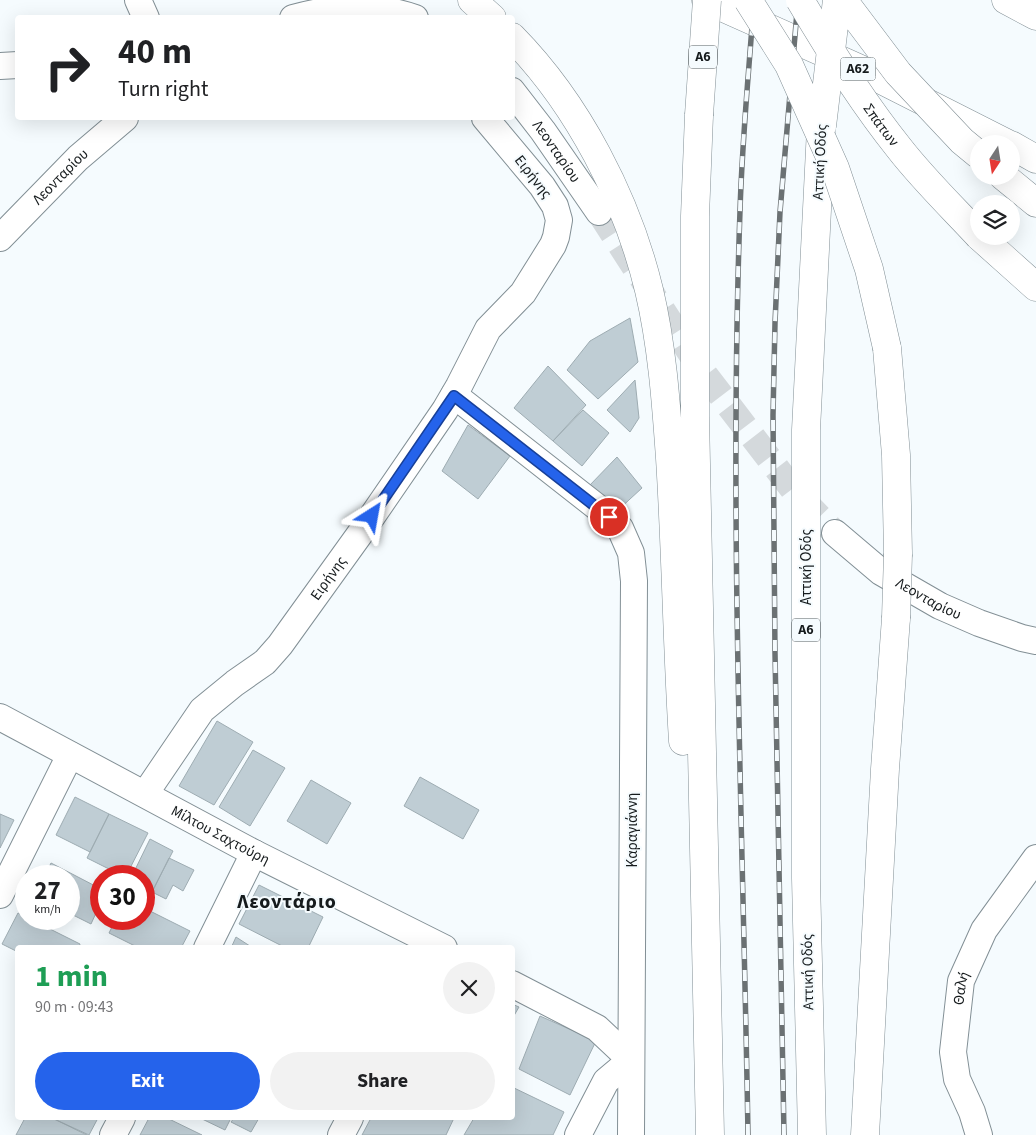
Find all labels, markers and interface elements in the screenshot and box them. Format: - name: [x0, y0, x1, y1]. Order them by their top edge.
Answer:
- text: 40 m: [118, 27, 192, 77]
- icon: right: [35, 35, 100, 100]
- road number: Α6: [689, 46, 717, 68]
- road number: Α62: [840, 58, 876, 80]
- text: Turn right: [118, 73, 208, 105]
- street label: Σπάτων: [858, 99, 904, 151]
- street label: Λεονταρίου: [528, 115, 586, 187]
- street label: Αττική Οδός: [808, 123, 833, 201]
- north arrow: [970, 135, 1020, 185]
- map controls: [970, 135, 1020, 245]
- street label: Λεονταρίου: [27, 143, 93, 209]
- street label: Ειρήνης: [509, 151, 557, 204]
- button: layers: [970, 195, 1020, 245]
- position arrow: [345, 489, 397, 541]
- pin: [588, 496, 630, 538]
- icon: arrive: [595, 503, 623, 531]
- street label: Αττική Οδός: [796, 528, 817, 605]
- street label: Ειρήνης: [305, 551, 352, 604]
- street label: Λεονταρίου: [892, 572, 965, 625]
- road number: Α6: [792, 618, 820, 642]
- street label: Καραγιάννη: [622, 793, 643, 867]
- street label: Μίλτου Σαχτούρη: [167, 800, 273, 870]
- speed limit sign: 30: [90, 865, 155, 930]
- text: 27: [34, 873, 61, 909]
- district label: Λεοντάριο: [236, 888, 337, 916]
- text: km/h: [34, 901, 61, 918]
- street label: Αττική Οδός: [797, 933, 819, 1010]
- text: 1 min: [35, 955, 108, 998]
- button: close: [443, 962, 495, 1014]
- street label: Θαλή: [948, 968, 975, 1006]
- text: 90 m · 09:43: [35, 996, 114, 1018]
- button: Exit: [35, 1052, 260, 1110]
- button: Share: [270, 1052, 495, 1110]

